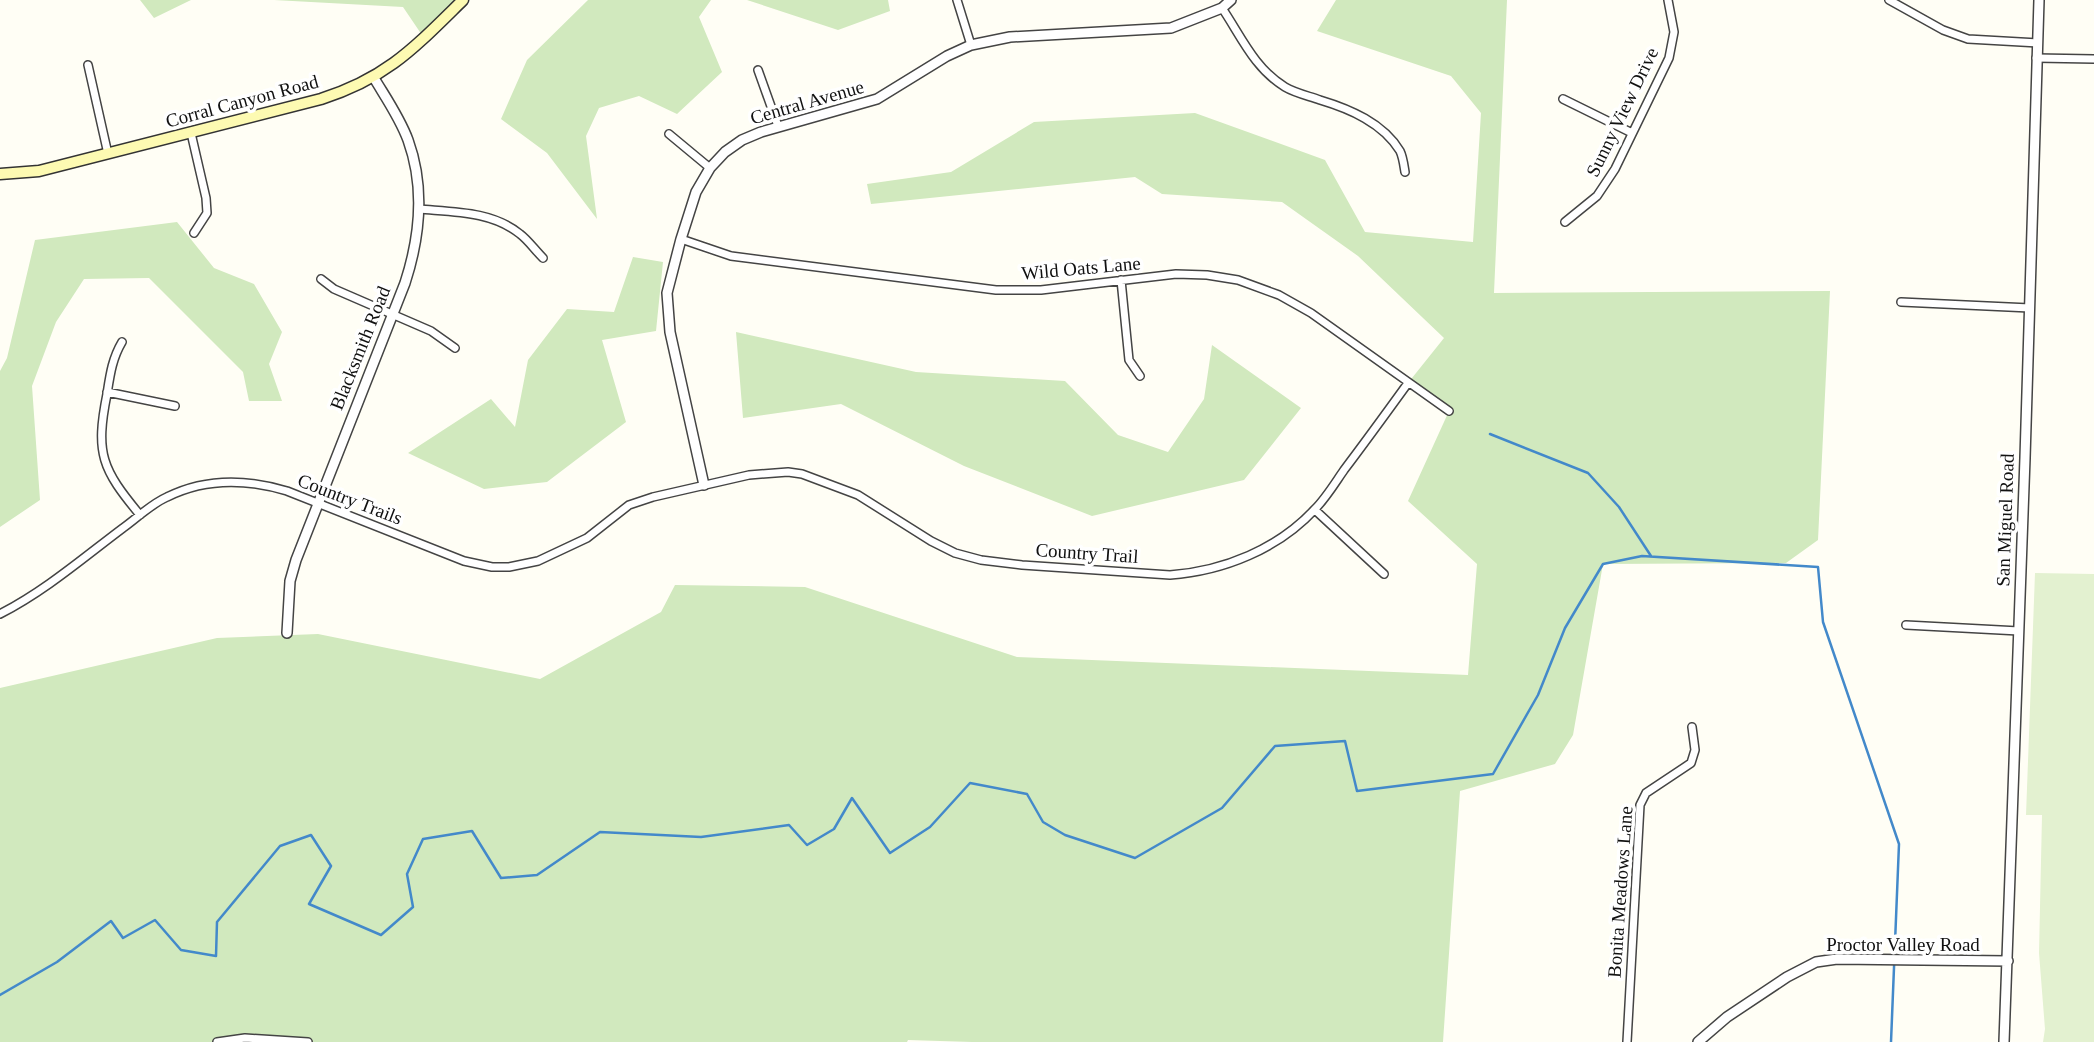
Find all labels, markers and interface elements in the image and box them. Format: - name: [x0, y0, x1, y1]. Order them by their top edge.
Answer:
- street label: Sunny View Drive: [1582, 44, 1662, 180]
- street label: Corral Canyon Road: [163, 70, 321, 131]
- street label: Central Avenue: [748, 76, 866, 128]
- street label: Wild Oats Lane: [1021, 252, 1141, 284]
- street label: Blacksmith Road: [326, 283, 395, 413]
- street label: San Miguel Road: [1992, 453, 2018, 587]
- street label: Country Trails: [295, 469, 405, 529]
- street label: Country Trail: [1035, 539, 1139, 567]
- street label: Bonita Meadows Lane: [1604, 805, 1636, 979]
- street label: Proctor Valley Road: [1826, 934, 1980, 955]

